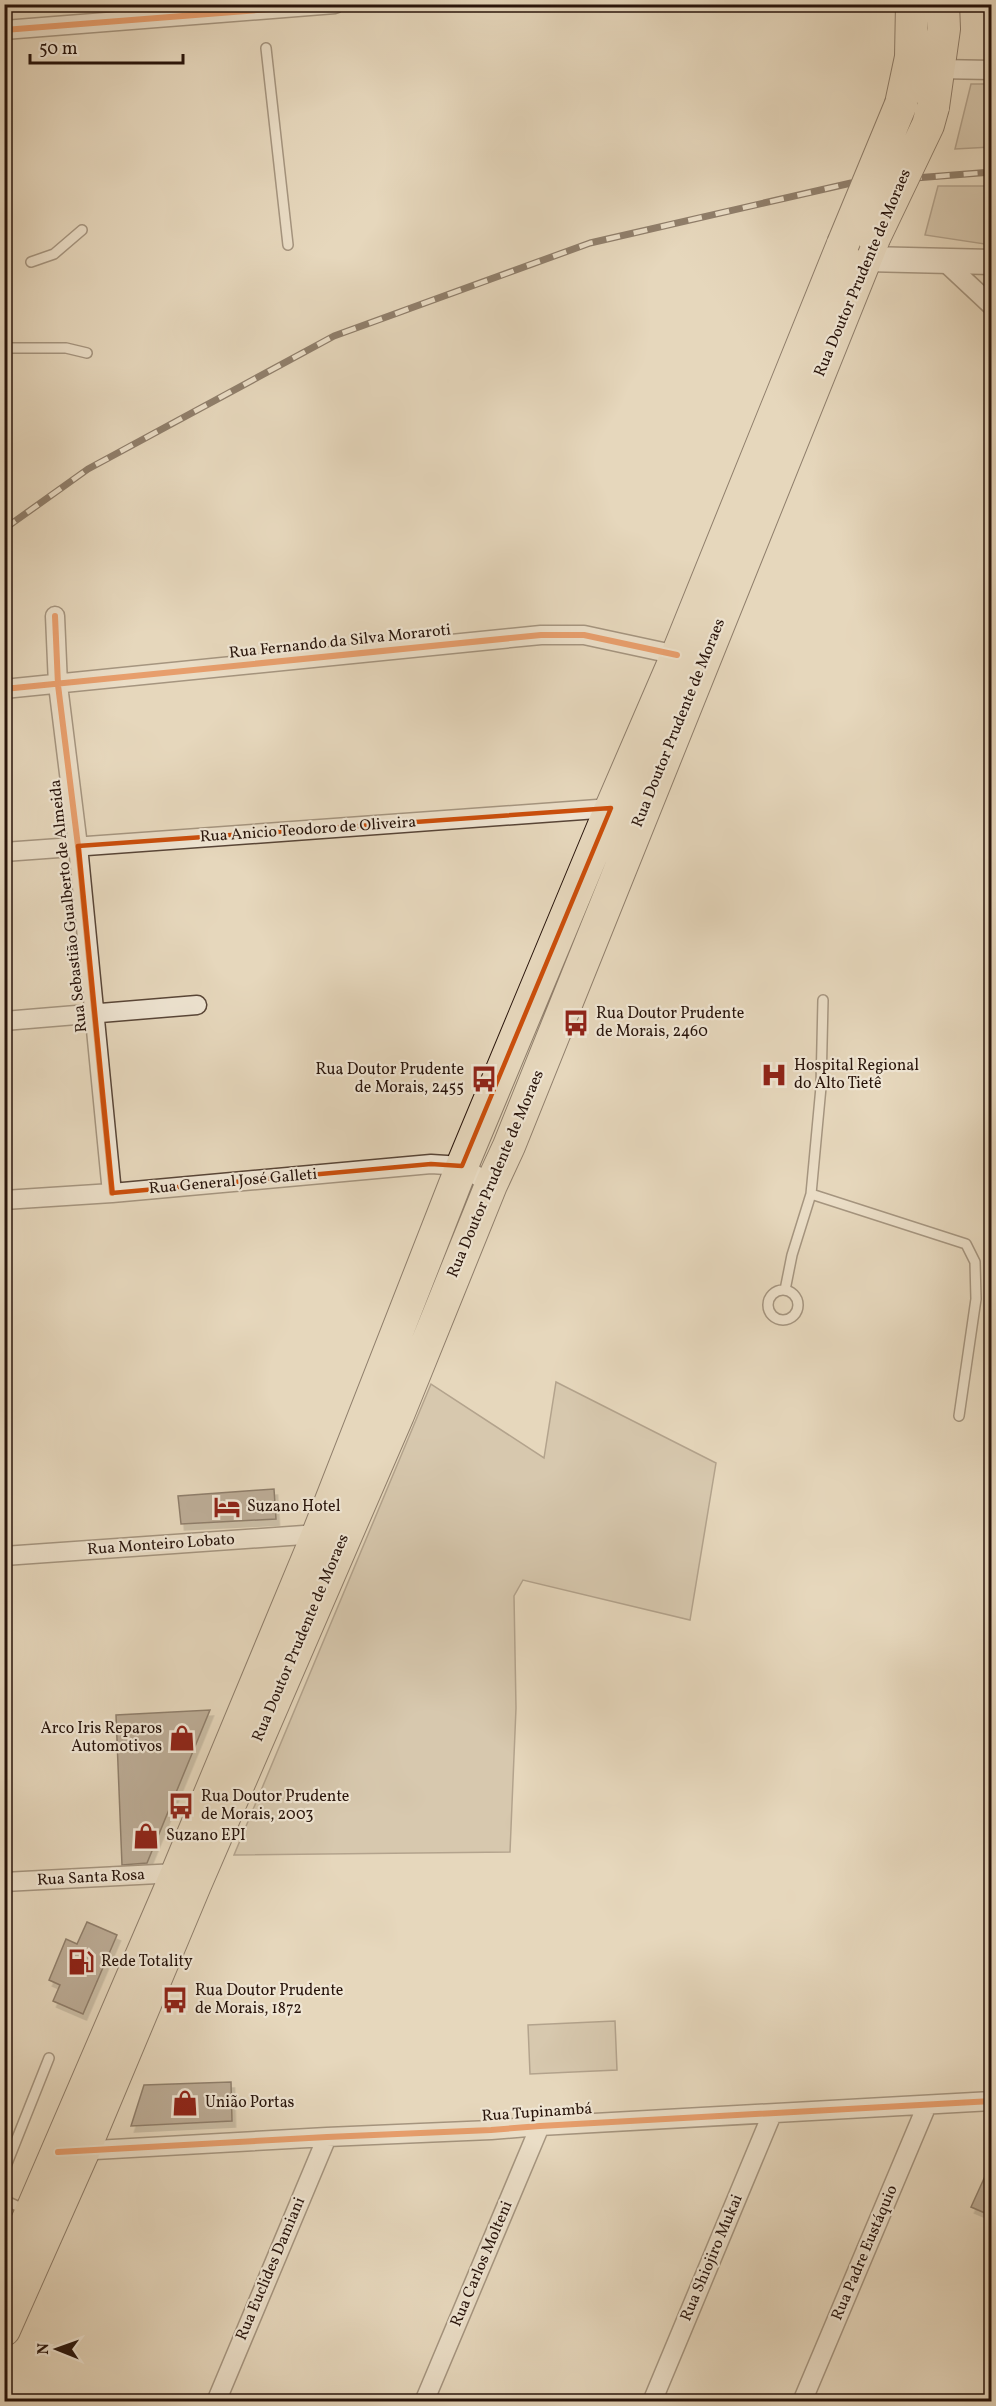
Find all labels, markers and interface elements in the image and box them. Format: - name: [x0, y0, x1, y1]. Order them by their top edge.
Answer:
- scale bar: [30, 27, 183, 65]
- text: 50 m: [39, 37, 78, 62]
- street label: Rua Doutor Prudente de Moraes: [809, 166, 917, 380]
- street label: Rua Doutor Prudente de Moraes: [627, 615, 731, 831]
- street label: Rua Fernando da Silva Moraroti: [228, 619, 452, 665]
- street label: Rua Sebastião Gualberto de Almeida: [45, 778, 93, 1034]
- street label: Rua Anicio Teodoro de Oliveira: [199, 811, 417, 849]
- place label: Rua Doutor Prudente de Morais, 2460: [596, 1003, 744, 1043]
- bus stop icon: Rua Doutor Prudente de Morais, 2460: [561, 1008, 591, 1038]
- place label: Hospital Regional do Alto Tietê: [794, 1055, 919, 1095]
- place label: Rua Doutor Prudente de Morais, 2455: [316, 1059, 464, 1099]
- hospital icon: Hospital Regional do Alto Tietê: [759, 1060, 789, 1090]
- bus stop icon: Rua Doutor Prudente de Morais, 2455: [469, 1064, 499, 1094]
- street label: Rua Doutor Prudente de Moraes: [442, 1067, 550, 1281]
- street label: Rua General José Galleti: [148, 1164, 318, 1200]
- hotel icon: Suzano Hotel: [212, 1492, 242, 1522]
- place label: Suzano Hotel: [247, 1496, 341, 1518]
- street label: Rua Monteiro Lobato: [87, 1529, 235, 1561]
- street label: Rua Doutor Prudente de Moraes: [247, 1531, 355, 1745]
- place label: Arco Iris Reparos Automotivos: [41, 1718, 162, 1758]
- shop icon: Arco Iris Reparos Automotivos: [167, 1723, 197, 1753]
- place label: Rua Doutor Prudente de Morais, 2003: [201, 1786, 349, 1826]
- bus stop icon: Rua Doutor Prudente de Morais, 2003: [166, 1791, 196, 1821]
- shop icon: Suzano EPI: [131, 1821, 161, 1851]
- place label: Suzano EPI: [166, 1825, 246, 1847]
- street label: Rua Santa Rosa: [36, 1864, 146, 1892]
- fuel station icon: Rede Totality: [66, 1947, 96, 1977]
- place label: Rede Totality: [101, 1951, 193, 1973]
- place label: Rua Doutor Prudente de Morais, 1872: [195, 1980, 343, 2020]
- bus stop icon: Rua Doutor Prudente de Morais, 1872: [160, 1985, 190, 2015]
- shop icon: União Portas: [170, 2088, 200, 2118]
- place label: União Portas: [205, 2092, 295, 2114]
- street label: Rua Tupinambá: [481, 2098, 593, 2128]
- street label: Rua Padre Eustáquio: [827, 2182, 903, 2324]
- street label: Rua Shiojiro Mukai: [675, 2191, 749, 2325]
- street label: Rua Euclides Damiani: [231, 2194, 311, 2344]
- street label: Rua Carlos Molteni: [446, 2198, 519, 2330]
- north arrow: [27, 2319, 87, 2379]
- text: N: [33, 2342, 55, 2355]

